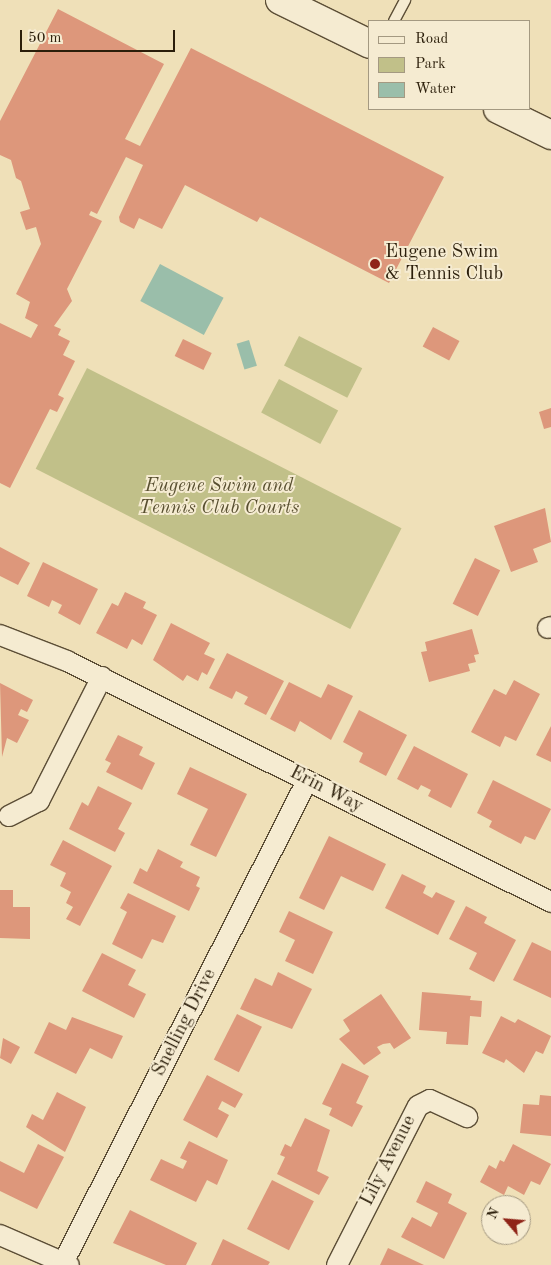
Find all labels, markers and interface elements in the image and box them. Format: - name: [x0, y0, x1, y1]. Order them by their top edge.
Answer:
- scale bar: [22, 20, 178, 52]
- legend: [368, 20, 531, 110]
- text: 50 m: [28, 31, 62, 46]
- text: Road: [415, 32, 448, 47]
- text: Park: [415, 57, 446, 72]
- text: Water: [415, 82, 456, 97]
- place label: Eugene Swim & Tennis Club: [385, 242, 503, 286]
- marker: Eugene Swim & Tennis Club: [369, 258, 381, 270]
- park label: Eugene Swim and Tennis Club Courts: [139, 476, 299, 520]
- street label: Erin Way: [285, 762, 367, 818]
- street label: Snelling Drive: [148, 965, 222, 1081]
- street label: Lily Avenue: [356, 1112, 422, 1210]
- north arrow: [481, 1195, 531, 1245]
- text: N: [485, 1206, 502, 1222]

